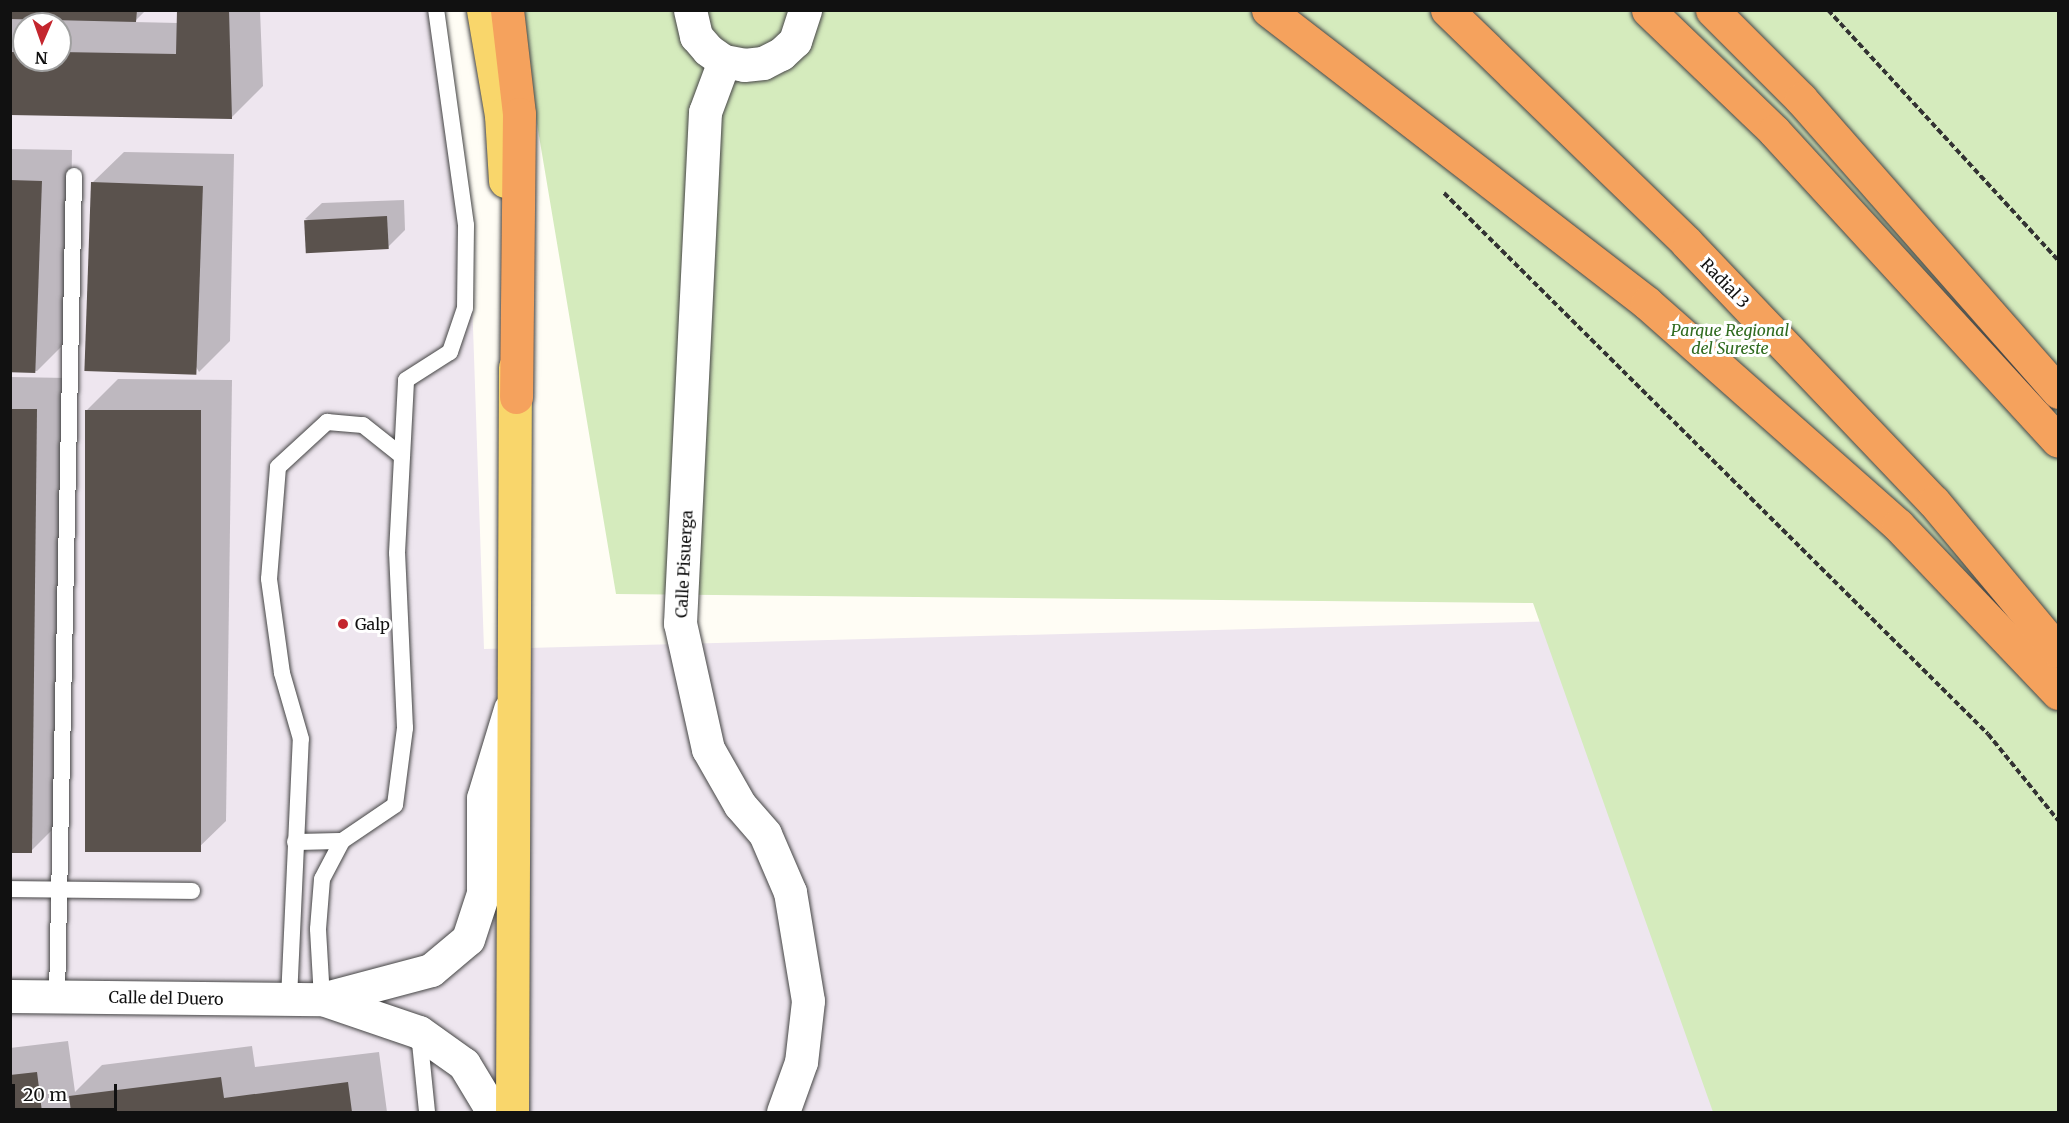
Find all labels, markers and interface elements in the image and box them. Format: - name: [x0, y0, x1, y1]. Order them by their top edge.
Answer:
- north arrow: [12, 12, 72, 72]
- text: N: [35, 48, 48, 68]
- street label: Radial 3: [1697, 254, 1753, 312]
- park label: Parque Regional del Sureste: [1671, 320, 1789, 358]
- street label: Calle Pisuerga: [672, 510, 696, 618]
- place label: Galp: [355, 614, 390, 634]
- marker: Galp: [336, 617, 350, 631]
- street label: Calle del Duero: [108, 987, 224, 1009]
- scale bar: [15, 1072, 120, 1110]
- text: 20 m: [23, 1083, 67, 1106]

